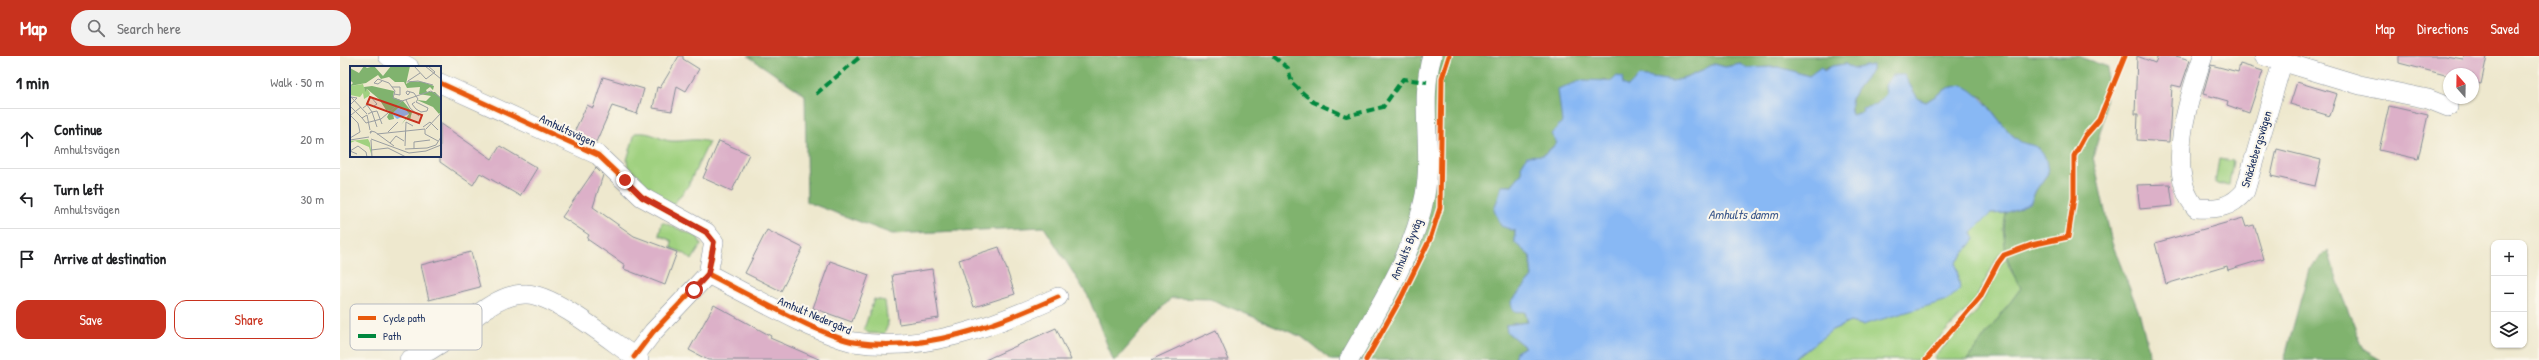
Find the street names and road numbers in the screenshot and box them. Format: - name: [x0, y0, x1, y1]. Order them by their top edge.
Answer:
- street label: Amhultsvägen: [537, 109, 599, 151]
- street label: Snäckebergsvägen: [2236, 109, 2276, 189]
- street label: Amhults Byväg: [1386, 216, 1426, 282]
- street label: Amhult Nedergård: [776, 292, 855, 338]

